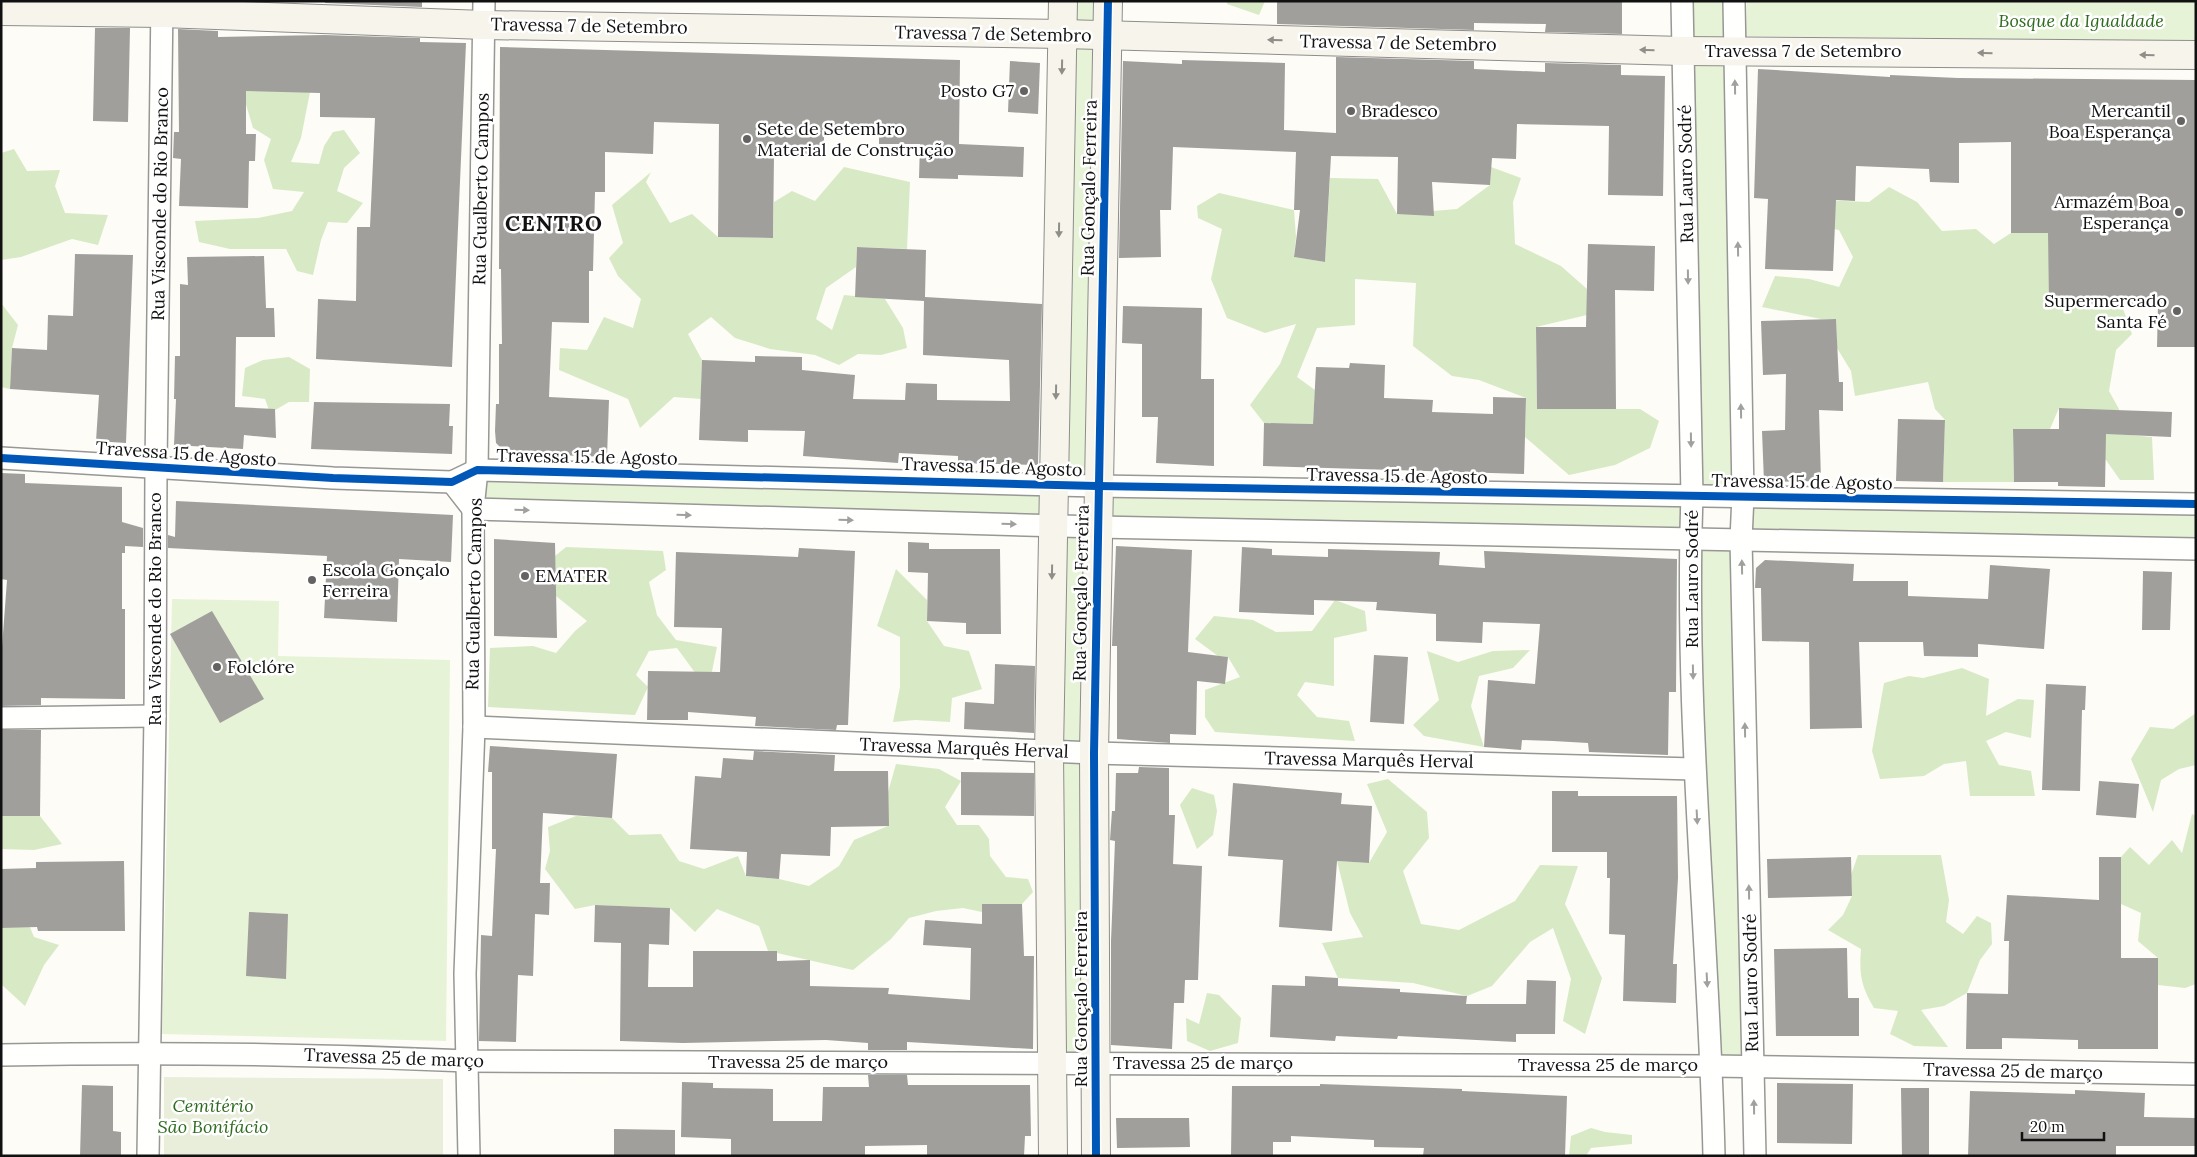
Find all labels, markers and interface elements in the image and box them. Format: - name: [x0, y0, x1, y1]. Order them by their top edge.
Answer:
- park label: Bosque da Igualdade: [1998, 9, 2164, 32]
- street label: Travessa 7 de Setembro: [490, 12, 688, 39]
- street label: Travessa 7 de Setembro: [894, 20, 1092, 47]
- street label: Travessa 7 de Setembro: [1299, 29, 1497, 56]
- one-way arrow: [1266, 36, 1282, 44]
- street label: Travessa 7 de Setembro: [1704, 39, 1902, 62]
- one-way arrow: [1639, 46, 1655, 54]
- one-way arrow: [1976, 49, 1992, 57]
- one-way arrow: [2139, 51, 2155, 59]
- one-way arrow: [1058, 60, 1066, 76]
- one-way arrow: [1731, 78, 1739, 94]
- place label: Posto G7: [940, 79, 1014, 102]
- marker: Posto G7: [1018, 85, 1030, 97]
- street label: Rua Visconde do Rio Branco: [146, 87, 173, 321]
- street label: Rua Gualberto Campos: [467, 92, 494, 286]
- street label: Rua Gonçalo Ferreira: [1075, 99, 1102, 277]
- place label: Bradesco: [1361, 99, 1438, 122]
- place label: Mercantil Boa Esperança: [2049, 99, 2171, 143]
- street label: Rua Lauro Sodré: [1673, 104, 1698, 244]
- marker: Bradesco: [1345, 105, 1357, 117]
- marker: Mercantil Boa Esperança: [2175, 115, 2187, 127]
- place label: Sete de Setembro Material de Construção: [757, 117, 954, 161]
- marker: Sete de Setembro Material de Construção: [741, 133, 753, 145]
- place label: Armazém Boa Esperança: [2053, 190, 2169, 234]
- marker: Armazém Boa Esperança: [2173, 206, 2185, 218]
- district label: CENTRO: [505, 209, 603, 237]
- one-way arrow: [1055, 222, 1063, 238]
- one-way arrow: [1734, 241, 1742, 257]
- one-way arrow: [1684, 270, 1692, 286]
- place label: Supermercado Santa Fé: [2044, 289, 2167, 333]
- marker: Supermercado Santa Fé: [2171, 305, 2183, 317]
- one-way arrow: [1052, 385, 1060, 401]
- one-way arrow: [1737, 403, 1745, 419]
- one-way arrow: [1687, 432, 1695, 448]
- street label: Travessa 15 de Agosto: [95, 436, 277, 471]
- street label: Travessa 15 de Agosto: [496, 443, 678, 470]
- street label: Travessa 15 de Agosto: [901, 452, 1083, 481]
- street label: Travessa 15 de Agosto: [1306, 462, 1488, 489]
- street label: Travessa 15 de Agosto: [1711, 468, 1893, 495]
- street label: Rua Visconde do Rio Branco: [143, 492, 166, 726]
- street label: Rua Gualberto Campos: [460, 497, 487, 691]
- street label: Rua Gonçalo Ferreira: [1067, 504, 1094, 682]
- one-way arrow: [514, 506, 530, 514]
- street label: Rua Lauro Sodré: [1680, 509, 1703, 648]
- one-way arrow: [676, 511, 692, 519]
- one-way arrow: [839, 516, 855, 524]
- one-way arrow: [1001, 521, 1017, 529]
- place label: Escola Gonçalo Ferreira: [322, 558, 450, 602]
- one-way arrow: [1738, 559, 1746, 575]
- place label: EMATER: [535, 564, 608, 587]
- one-way arrow: [1048, 565, 1056, 581]
- marker: EMATER: [519, 570, 531, 582]
- marker: Escola Gonçalo Ferreira: [306, 574, 318, 586]
- place label: Folclóre: [227, 655, 295, 678]
- marker: Folclóre: [211, 661, 223, 673]
- one-way arrow: [1689, 665, 1697, 681]
- one-way arrow: [1741, 721, 1749, 737]
- street label: Travessa Marquês Herval: [859, 732, 1069, 763]
- street label: Travessa Marquês Herval: [1264, 746, 1474, 773]
- one-way arrow: [1694, 810, 1702, 826]
- one-way arrow: [1745, 884, 1753, 900]
- street label: Rua Gonçalo Ferreira: [1069, 911, 1092, 1087]
- street label: Rua Lauro Sodré: [1738, 913, 1763, 1053]
- one-way arrow: [1703, 972, 1711, 988]
- street label: Travessa 25 de março: [304, 1043, 484, 1072]
- street label: Travessa 25 de março: [708, 1050, 888, 1073]
- street label: Travessa 25 de março: [1113, 1051, 1293, 1074]
- street label: Travessa 25 de março: [1518, 1053, 1698, 1076]
- street label: Travessa 25 de março: [1923, 1057, 2103, 1084]
- park label: Cemitério São Bonifácio: [158, 1094, 268, 1138]
- one-way arrow: [1749, 1099, 1757, 1115]
- scale bar: [2022, 1110, 2104, 1142]
- text: 20 m: [2030, 1117, 2065, 1136]

